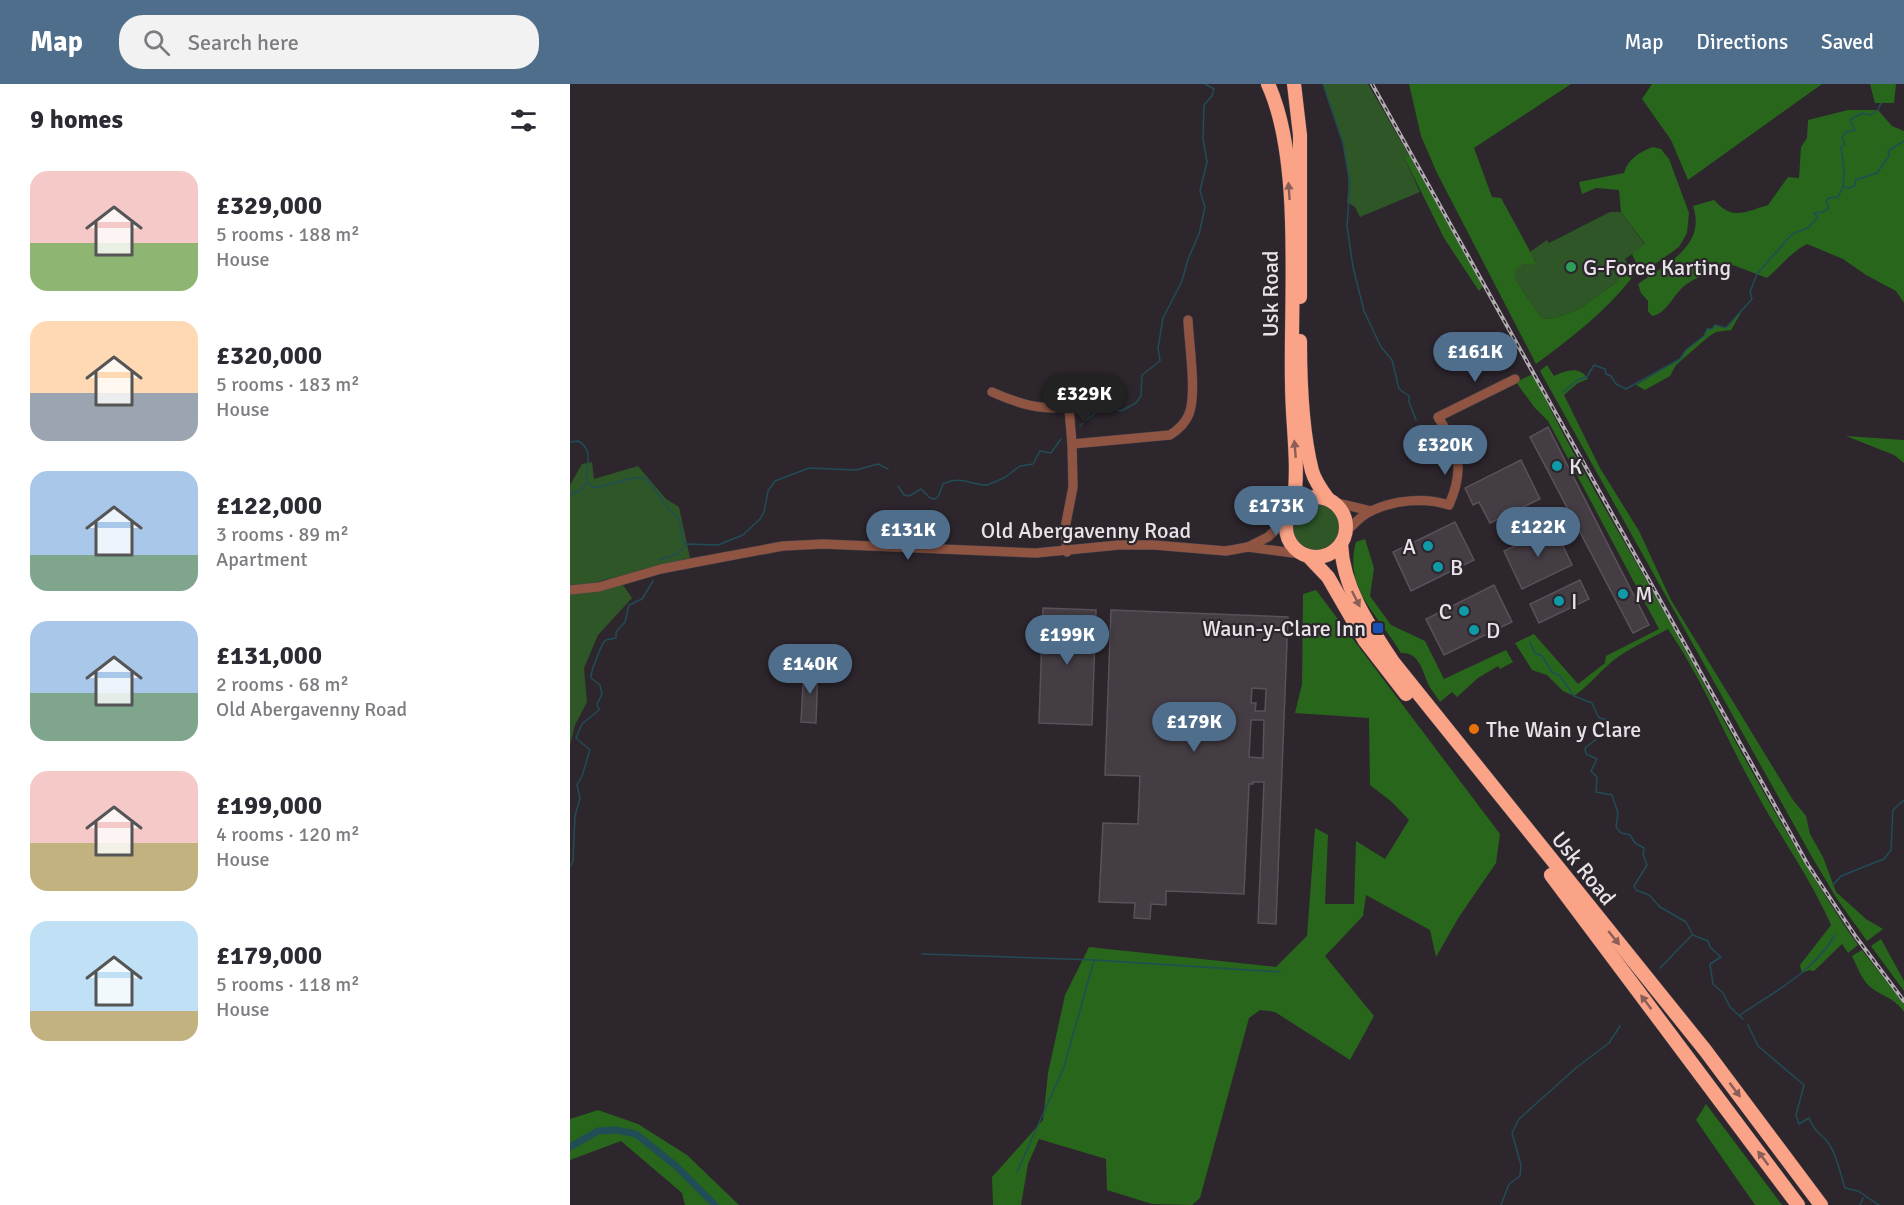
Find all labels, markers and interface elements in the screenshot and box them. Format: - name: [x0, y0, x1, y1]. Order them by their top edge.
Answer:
- search box: [119, 15, 539, 69]
- text: Map: [30, 25, 83, 59]
- icon: search: [140, 26, 173, 59]
- text: Search here: [188, 29, 299, 56]
- text: Map: [1625, 29, 1663, 55]
- text: Directions: [1696, 29, 1788, 55]
- text: Saved: [1821, 29, 1874, 55]
- text: 9 homes: [30, 104, 123, 136]
- icon: filters: [507, 104, 540, 137]
- one-way arrow: [1284, 182, 1294, 201]
- text: £329,000: [216, 190, 322, 222]
- icon: home: [78, 195, 150, 267]
- text: 5 rooms · 188 m²: [216, 222, 360, 247]
- text: House: [216, 247, 270, 272]
- street label: Usk Road: [1257, 251, 1284, 337]
- place label: G-Force Karting: [1583, 254, 1731, 281]
- marker: G-Force Karting: [1564, 260, 1578, 274]
- pin: £161K: [1433, 332, 1517, 383]
- text: £161K: [1447, 339, 1503, 364]
- text: £320,000: [216, 340, 322, 372]
- icon: home: [78, 345, 150, 417]
- text: 5 rooms · 183 m²: [216, 372, 360, 397]
- pin: £329K: [1042, 374, 1126, 425]
- text: £329K: [1056, 381, 1112, 406]
- text: House: [216, 397, 270, 422]
- pin: £320K: [1403, 425, 1487, 476]
- text: £320K: [1417, 432, 1473, 457]
- one-way arrow: [1290, 439, 1300, 458]
- place label: K: [1569, 453, 1582, 480]
- marker: K: [1550, 459, 1564, 473]
- pin: £173K: [1234, 486, 1318, 537]
- text: £122,000: [216, 490, 322, 522]
- text: £173K: [1248, 493, 1304, 518]
- icon: home: [78, 495, 150, 567]
- pin: £122K: [1496, 507, 1580, 558]
- pin: £131K: [866, 510, 950, 561]
- text: £122K: [1510, 514, 1566, 539]
- text: £131K: [880, 517, 936, 542]
- street label: Old Abergavenny Road: [981, 517, 1191, 544]
- text: 3 rooms · 89 m²: [216, 522, 349, 547]
- place label: A: [1403, 533, 1417, 560]
- marker: A: [1421, 539, 1435, 553]
- text: Apartment: [216, 547, 308, 572]
- place label: B: [1450, 554, 1463, 581]
- marker: B: [1431, 560, 1445, 574]
- place label: M: [1635, 581, 1653, 608]
- marker: M: [1616, 587, 1630, 601]
- place label: I: [1571, 588, 1577, 615]
- one-way arrow: [1351, 591, 1361, 608]
- marker: I: [1552, 594, 1566, 608]
- place label: C: [1439, 598, 1452, 625]
- marker: C: [1457, 604, 1471, 618]
- pin: £199K: [1025, 615, 1109, 666]
- place label: Waun-y-Clare Inn: [1202, 615, 1366, 642]
- place label: D: [1486, 617, 1500, 644]
- marker: Waun-y-Clare Inn: [1371, 621, 1385, 635]
- text: £199K: [1039, 622, 1095, 647]
- marker: D: [1467, 623, 1481, 637]
- text: £131,000: [216, 640, 322, 672]
- pin: £140K: [768, 644, 852, 695]
- icon: home: [78, 645, 150, 717]
- text: £140K: [782, 651, 838, 676]
- text: 2 rooms · 68 m²: [216, 672, 349, 697]
- text: Old Abergavenny Road: [216, 697, 407, 722]
- pin: £179K: [1152, 702, 1236, 753]
- text: £179K: [1166, 709, 1222, 734]
- place label: The Wain y Clare: [1486, 716, 1641, 743]
- marker: The Wain y Clare: [1467, 722, 1481, 736]
- text: £199,000: [216, 790, 322, 822]
- icon: home: [78, 795, 150, 867]
- text: 4 rooms · 120 m²: [216, 822, 360, 847]
- street label: Usk Road: [1546, 826, 1621, 911]
- text: House: [216, 847, 270, 872]
- one-way arrow: [1607, 930, 1620, 946]
- text: £179,000: [216, 940, 322, 972]
- icon: home: [78, 945, 150, 1017]
- text: 5 rooms · 118 m²: [216, 972, 360, 997]
- one-way arrow: [1640, 994, 1652, 1010]
- text: House: [216, 997, 270, 1022]
- one-way arrow: [1729, 1082, 1741, 1098]
- one-way arrow: [1757, 1151, 1769, 1167]

